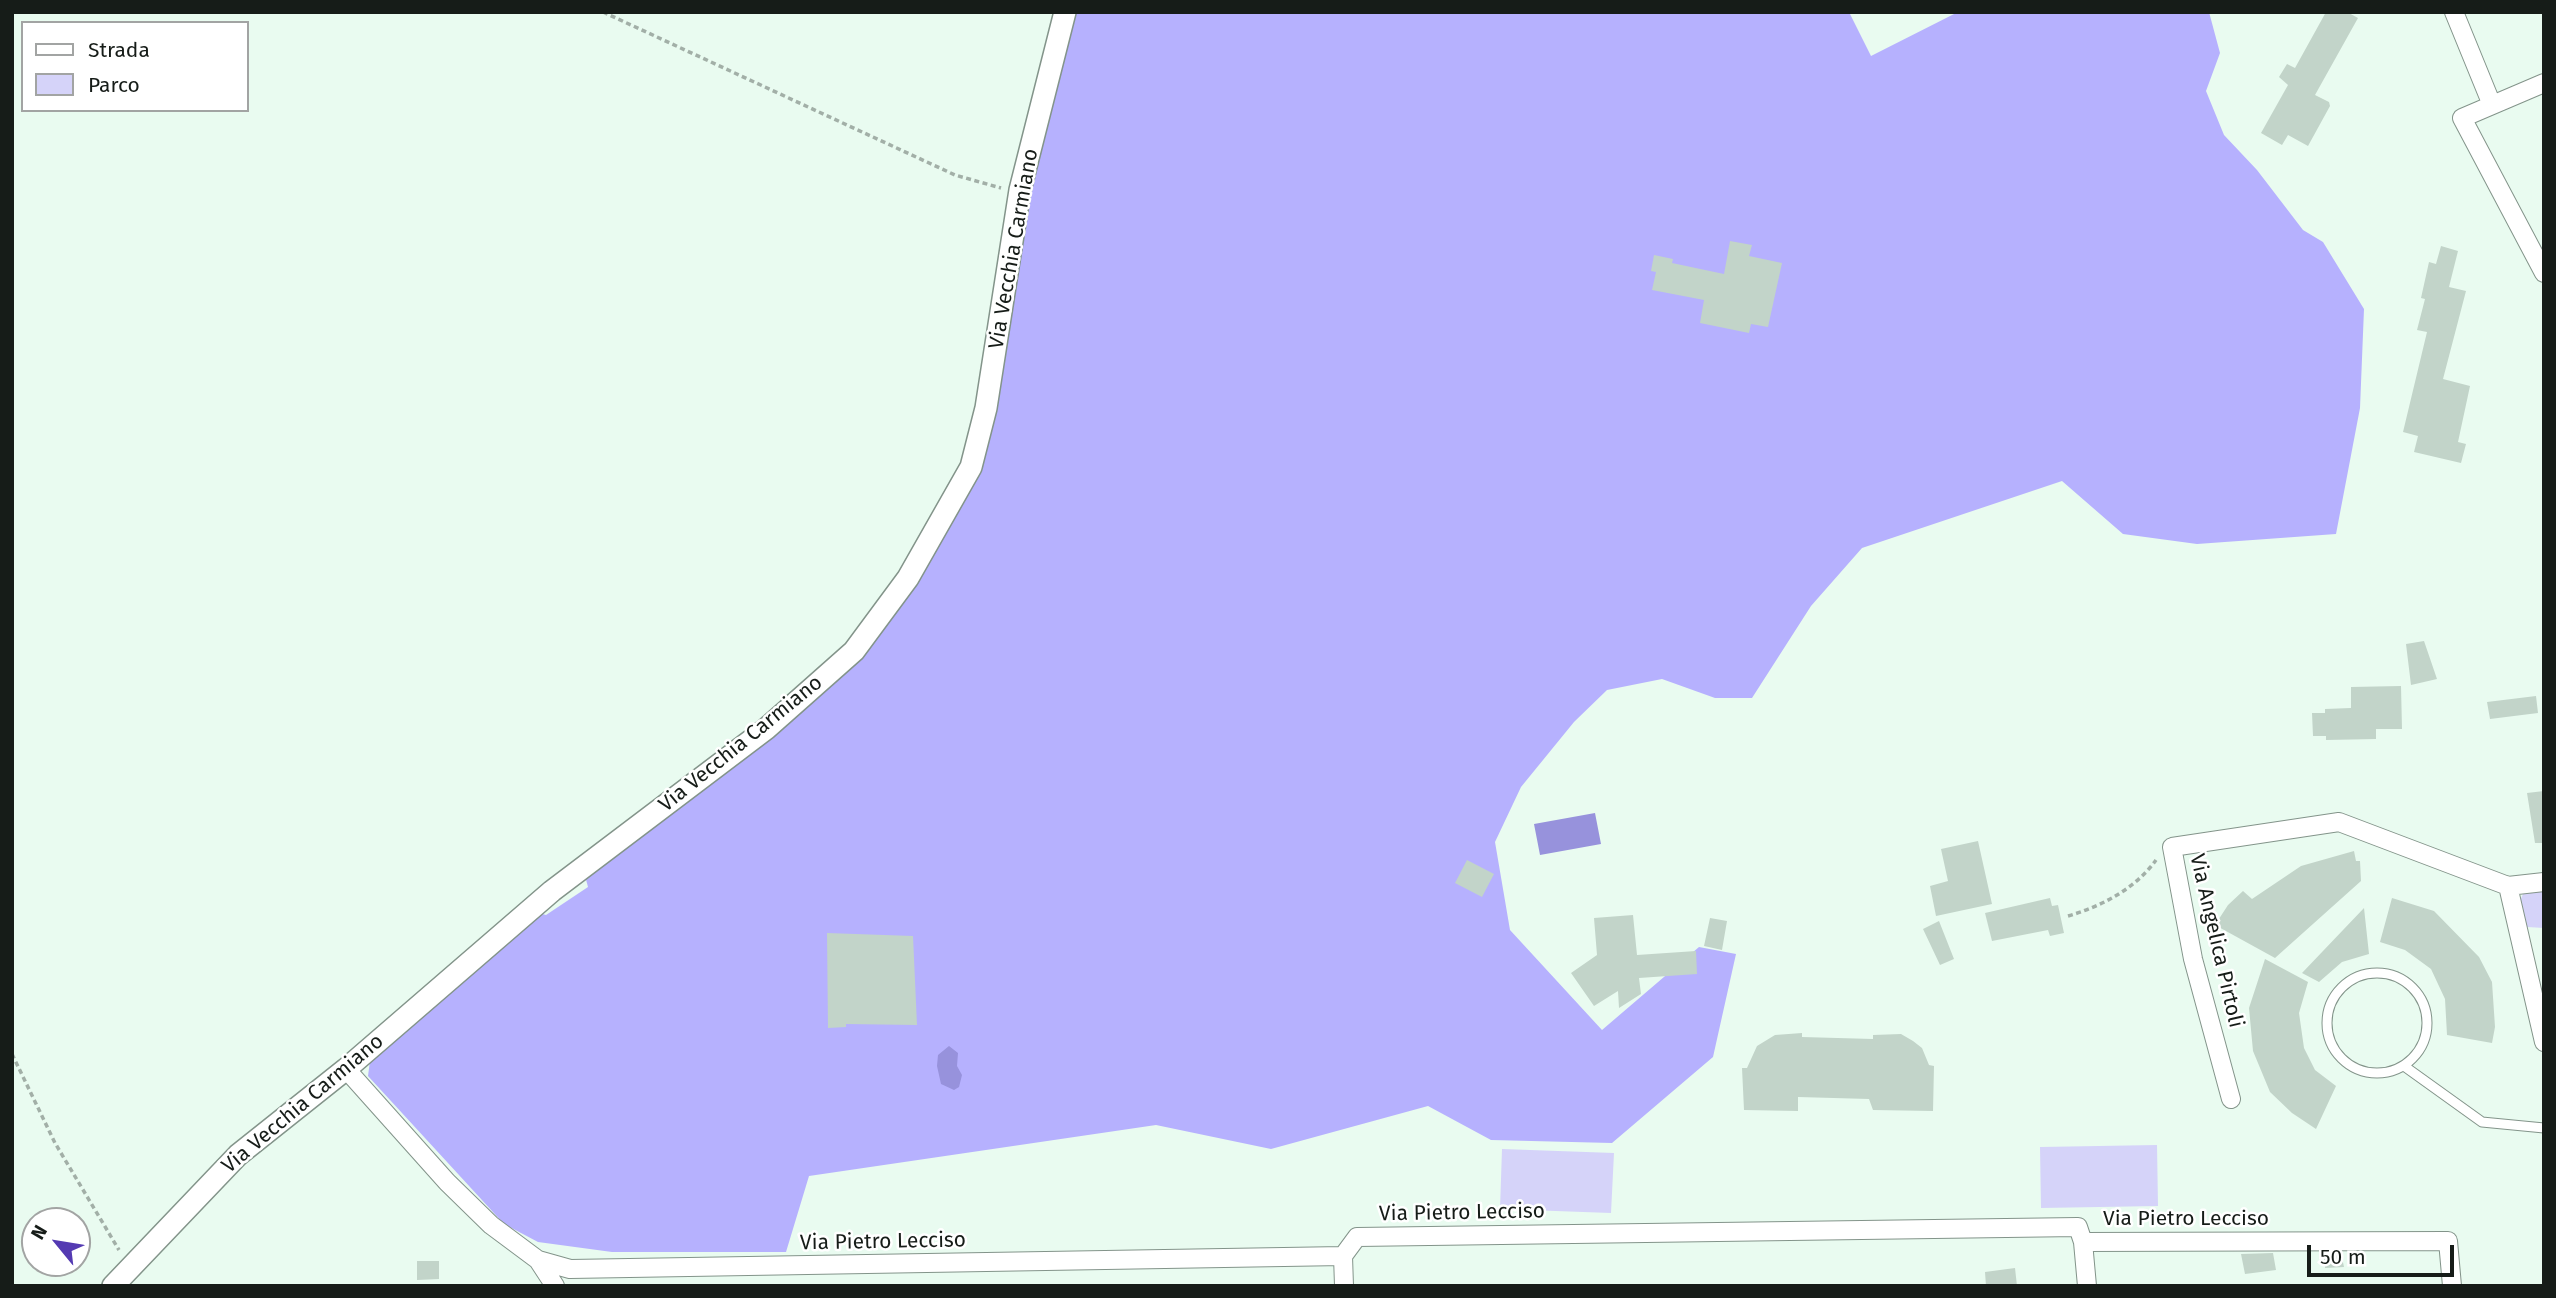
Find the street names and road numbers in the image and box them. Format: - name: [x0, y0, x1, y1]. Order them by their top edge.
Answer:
- street label: Via Vecchia Carmiano: [984, 147, 1044, 351]
- street label: Via Vecchia Carmiano: [654, 670, 828, 818]
- street label: Via Angelica Pirtoli: [2184, 852, 2248, 1030]
- street label: Via Vecchia Carmiano: [217, 1029, 389, 1179]
- street label: Via Pietro Lecciso: [1379, 1199, 1545, 1227]
- street label: Via Pietro Lecciso: [2103, 1206, 2269, 1232]
- street label: Via Pietro Lecciso: [800, 1228, 966, 1256]

